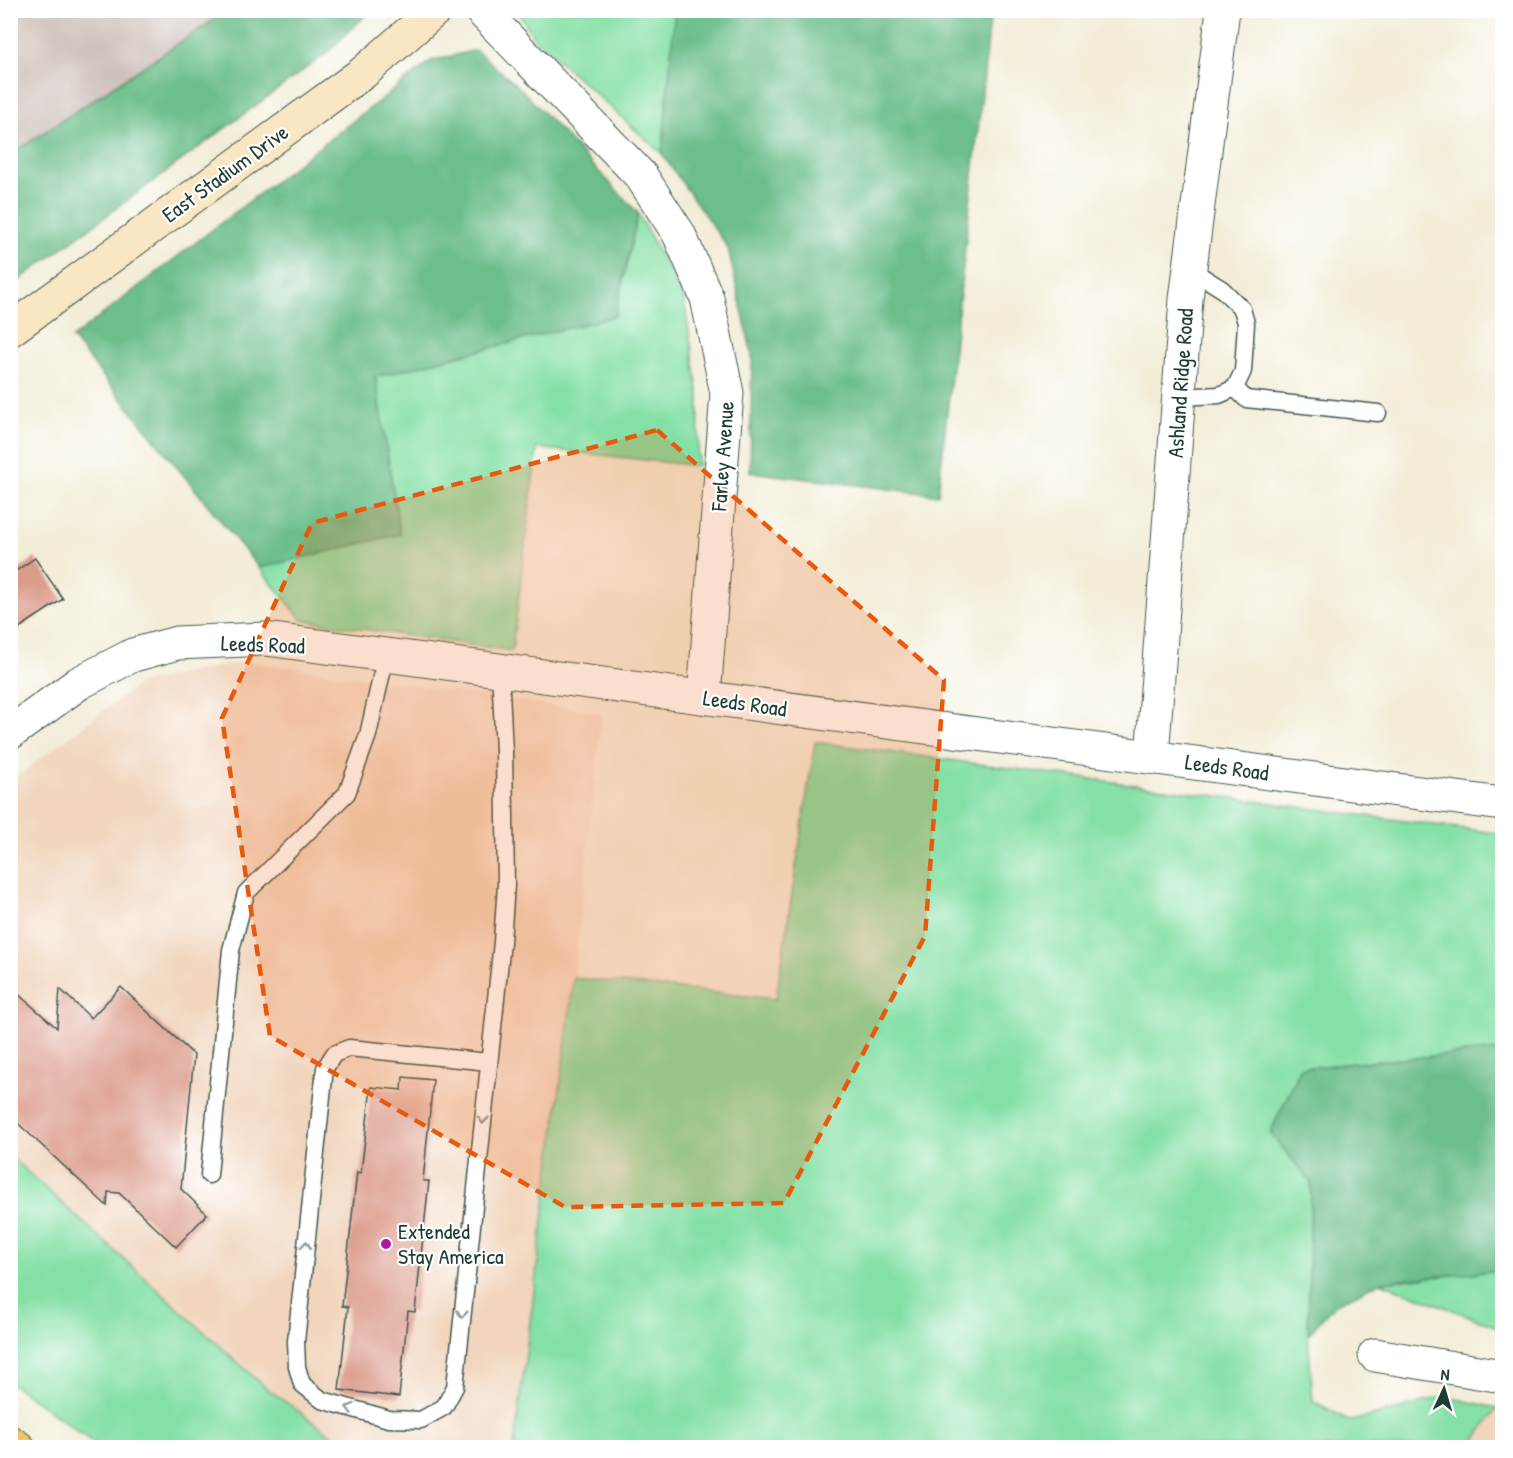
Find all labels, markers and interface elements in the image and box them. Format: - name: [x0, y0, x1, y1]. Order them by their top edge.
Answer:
- street label: East Stadium Drive: [156, 117, 294, 229]
- street label: Ashland Ridge Road: [1160, 307, 1200, 459]
- street label: Farley Avenue: [703, 400, 741, 513]
- street label: Leeds Road: [221, 628, 306, 660]
- street label: Leeds Road: [701, 682, 789, 724]
- street label: Leeds Road: [1183, 746, 1271, 788]
- one-way arrow: [477, 1115, 490, 1124]
- place label: Extended Stay America: [398, 1216, 504, 1271]
- marker: Extended Stay America: [379, 1237, 393, 1251]
- one-way arrow: [299, 1240, 312, 1249]
- one-way arrow: [457, 1309, 469, 1318]
- north arrow: [1414, 1359, 1474, 1419]
- text: N: [1440, 1363, 1451, 1385]
- one-way arrow: [345, 1402, 355, 1415]

